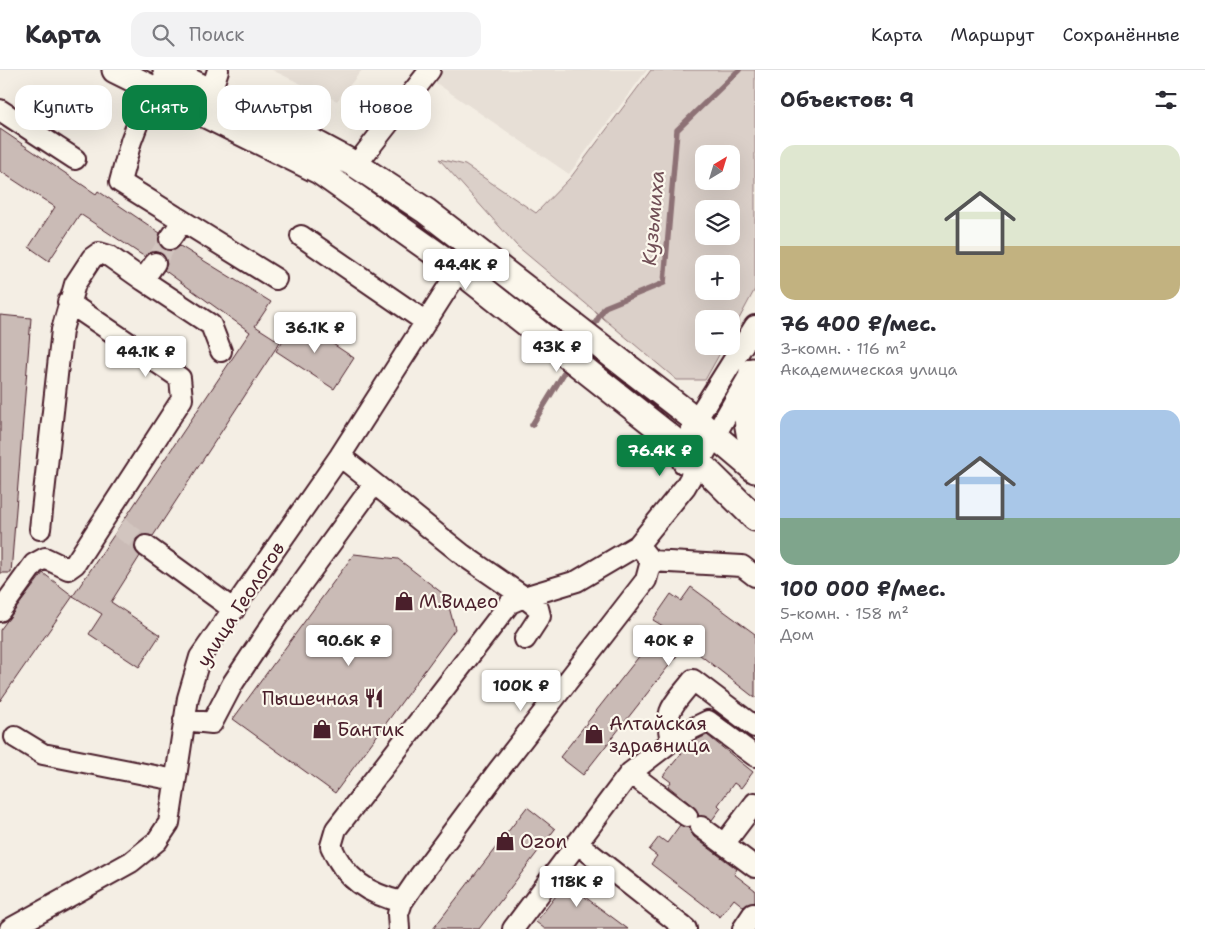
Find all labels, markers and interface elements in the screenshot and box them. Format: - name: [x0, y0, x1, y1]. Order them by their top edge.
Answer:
- search box: [131, 12, 481, 57]
- text: Карта: [25, 19, 101, 51]
- icon: search: [149, 21, 177, 49]
- text: Поиск: [189, 22, 244, 47]
- text: Карта: [871, 23, 922, 47]
- text: Маршрут: [950, 23, 1034, 47]
- text: Сохранённые: [1062, 23, 1180, 47]
- chip: Купить: [15, 85, 112, 130]
- chip: Снять: [122, 85, 207, 130]
- chip: Фильтры: [217, 85, 331, 130]
- chip: Новое: [341, 85, 431, 130]
- text: Объектов: 9: [780, 86, 914, 114]
- icon: filters: [1152, 86, 1180, 114]
- north arrow: [695, 145, 740, 190]
- map controls: [695, 145, 740, 355]
- water label: Кузьмиха: [636, 169, 670, 267]
- icon: home: [935, 178, 1025, 268]
- button: layers: [695, 200, 740, 245]
- pin: 44.4K ₽: [420, 248, 512, 291]
- text: 44.4K ₽: [434, 254, 498, 275]
- button: +: [695, 255, 740, 300]
- button: −: [695, 310, 740, 355]
- text: 76 400 ₽/мес.: [780, 310, 937, 338]
- pin: 36.1K ₽: [269, 312, 361, 354]
- text: 36.1K ₽: [285, 317, 345, 338]
- pin: 43K ₽: [522, 330, 592, 373]
- pin: 44.1K ₽: [100, 336, 192, 378]
- text: 43K ₽: [532, 336, 582, 357]
- text: 3-комн. · 116 m²: [780, 338, 907, 359]
- text: 44.1K ₽: [116, 341, 176, 362]
- text: Академическая улица: [780, 359, 958, 380]
- pin: 76.4K ₽: [614, 434, 706, 477]
- text: 76.4K ₽: [628, 440, 692, 461]
- icon: home: [935, 443, 1025, 533]
- street label: улица Геологов: [191, 537, 290, 672]
- text: 100 000 ₽/мес.: [780, 575, 946, 603]
- place label: М.Видео: [419, 589, 499, 614]
- shop icon: М.Видео: [393, 590, 415, 612]
- text: 5-комн. · 158 m²: [780, 603, 909, 624]
- pin: 90.6K ₽: [303, 624, 395, 667]
- pin: 40K ₽: [634, 624, 704, 667]
- text: Дом: [780, 624, 814, 645]
- text: 90.6K ₽: [317, 630, 381, 651]
- text: 40K ₽: [644, 630, 694, 651]
- pin: 100K ₽: [480, 670, 562, 712]
- text: 100K ₽: [493, 675, 549, 696]
- place label: Пышечная: [262, 686, 359, 711]
- restaurant icon: Пышечная: [363, 687, 385, 709]
- place label: Алтайская здравница: [609, 711, 710, 758]
- place label: Бантик: [337, 717, 404, 742]
- shop icon: Бантик: [311, 718, 333, 740]
- shop icon: Алтайская здравница: [583, 723, 605, 745]
- place label: Ozon: [520, 829, 567, 854]
- shop icon: Ozon: [494, 830, 516, 852]
- pin: 118K ₽: [536, 866, 618, 908]
- text: 118K ₽: [551, 871, 603, 892]

